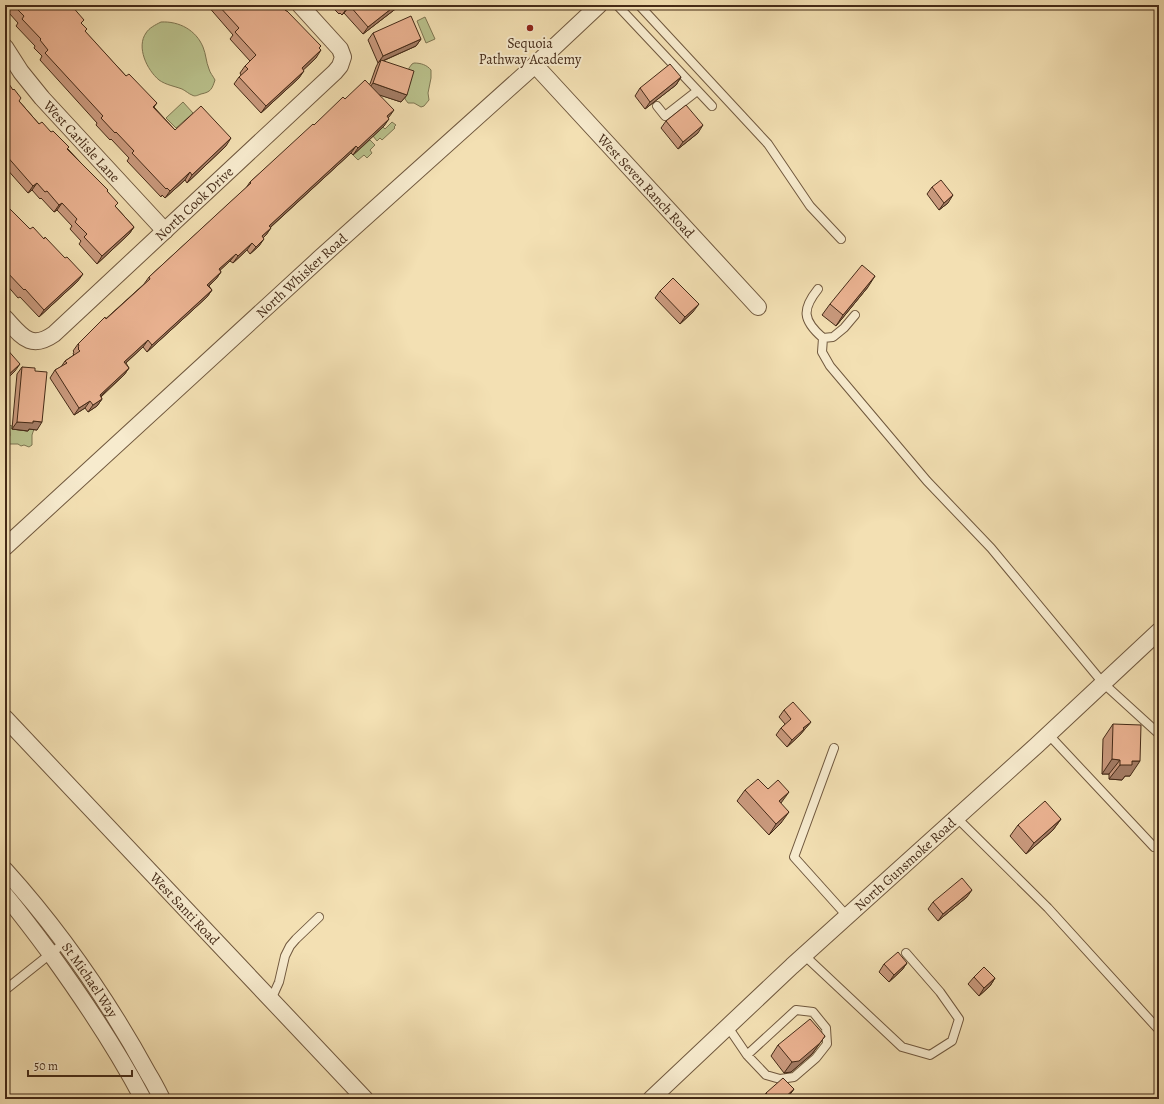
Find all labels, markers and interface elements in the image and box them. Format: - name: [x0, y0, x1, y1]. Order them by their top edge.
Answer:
- marker: Sequoia Pathway Academy: [525, 23, 535, 33]
- place label: Sequoia Pathway Academy: [479, 34, 582, 69]
- street label: West Carlisle Lane: [38, 96, 124, 187]
- street label: West Seven Ranch Road: [592, 129, 699, 243]
- street label: North Cook Drive: [151, 163, 238, 245]
- street label: North Whisker Road: [252, 229, 352, 322]
- street label: North Gunsmoke Road: [850, 813, 961, 915]
- street label: West Santi Road: [145, 868, 224, 950]
- street label: St Michael Way: [57, 938, 122, 1022]
- scale bar: [28, 1052, 132, 1078]
- text: 50 m: [34, 1058, 58, 1074]

